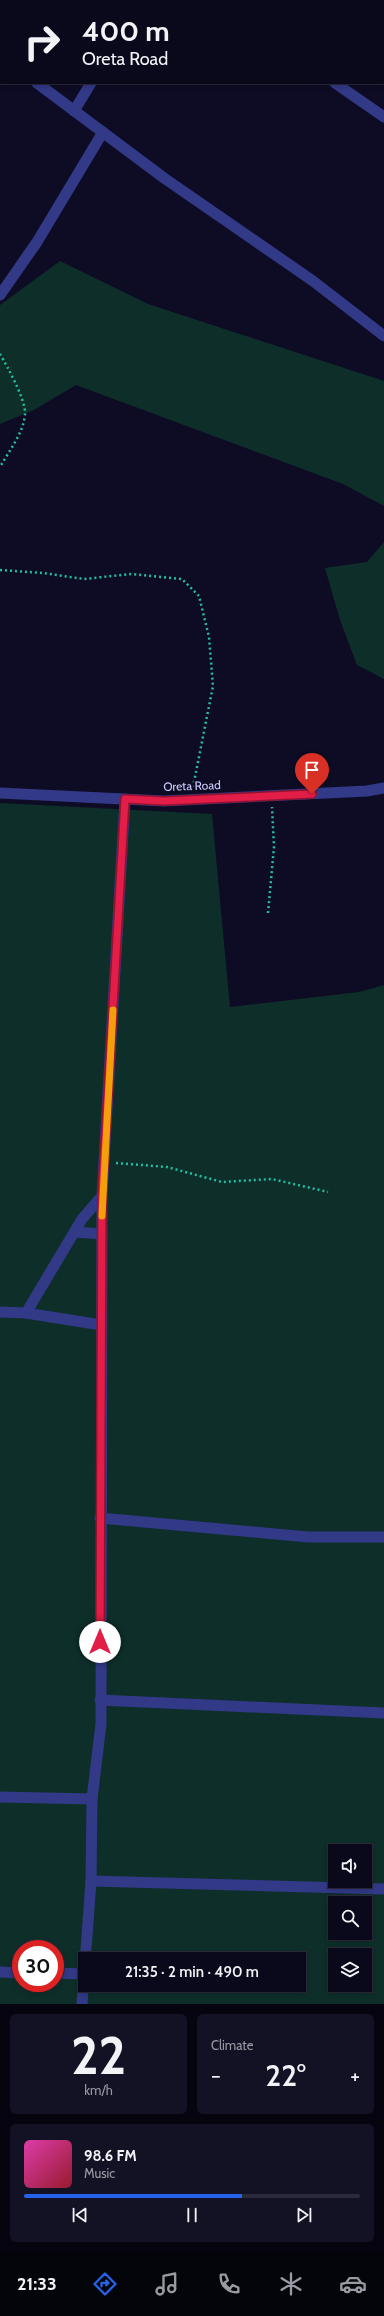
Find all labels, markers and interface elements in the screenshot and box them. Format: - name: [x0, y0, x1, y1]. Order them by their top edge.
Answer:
- text: 400 m: [82, 14, 170, 48]
- icon: right: [16, 16, 68, 68]
- text: Oreta Road: [82, 48, 168, 70]
- pin: [295, 753, 329, 794]
- icon: arrive: [301, 759, 323, 781]
- street label: Oreta Road: [163, 777, 221, 794]
- position arrow: [79, 1621, 121, 1663]
- map controls: [328, 1844, 372, 1992]
- button: sound: [328, 1844, 372, 1888]
- button: search: [328, 1896, 372, 1940]
- speed limit sign: 30: [12, 1940, 64, 1992]
- button: layers: [328, 1948, 372, 1992]
- text: 21:35 · 2 min · 490 m: [125, 1963, 259, 1981]
- text: 22: [71, 2024, 126, 2087]
- text: Climate: [211, 2037, 253, 2053]
- text: 22°: [265, 2057, 306, 2094]
- text: −: [211, 2062, 221, 2089]
- text: +: [350, 2062, 360, 2089]
- text: km/h: [84, 2082, 113, 2098]
- text: 98.6 FM: [84, 2147, 137, 2165]
- text: Music: [84, 2165, 115, 2181]
- icon: previous: [69, 2204, 91, 2226]
- icon: pause: [181, 2204, 203, 2226]
- icon: next: [293, 2204, 315, 2226]
- icon: directions: [91, 2270, 119, 2298]
- icon: music: [153, 2270, 181, 2298]
- icon: phone: [215, 2270, 243, 2298]
- icon: climate: [277, 2270, 305, 2298]
- icon: car: [339, 2270, 367, 2298]
- text: 21:33: [17, 2273, 57, 2295]

